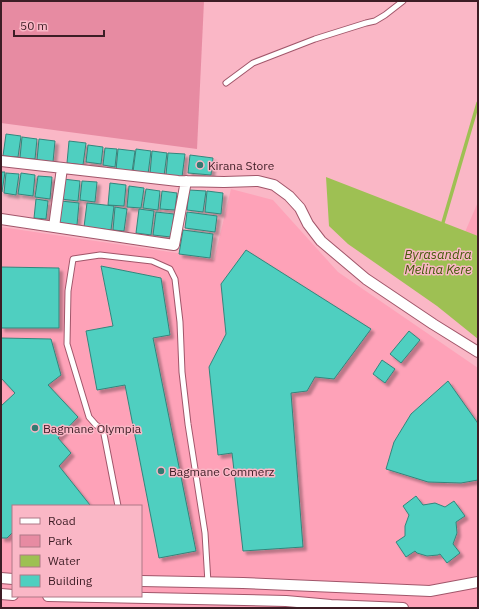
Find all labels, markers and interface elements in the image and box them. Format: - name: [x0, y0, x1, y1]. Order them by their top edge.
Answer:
- scale bar: [14, 12, 104, 38]
- text: 50 m: [20, 18, 48, 33]
- place label: Kirana Store: [208, 158, 275, 173]
- marker: Kirana Store: [195, 160, 205, 170]
- water label: Byrasandra Melina Kere: [404, 246, 472, 278]
- place label: Bagmane Olympia: [43, 421, 142, 436]
- marker: Bagmane Olympia: [30, 423, 40, 433]
- place label: Bagmane Commerz: [169, 464, 275, 479]
- marker: Bagmane Commerz: [156, 466, 166, 476]
- legend: [12, 505, 142, 597]
- text: Road: [48, 513, 76, 528]
- text: Park: [48, 533, 73, 548]
- text: Water: [48, 553, 81, 568]
- text: Building: [48, 573, 93, 588]

